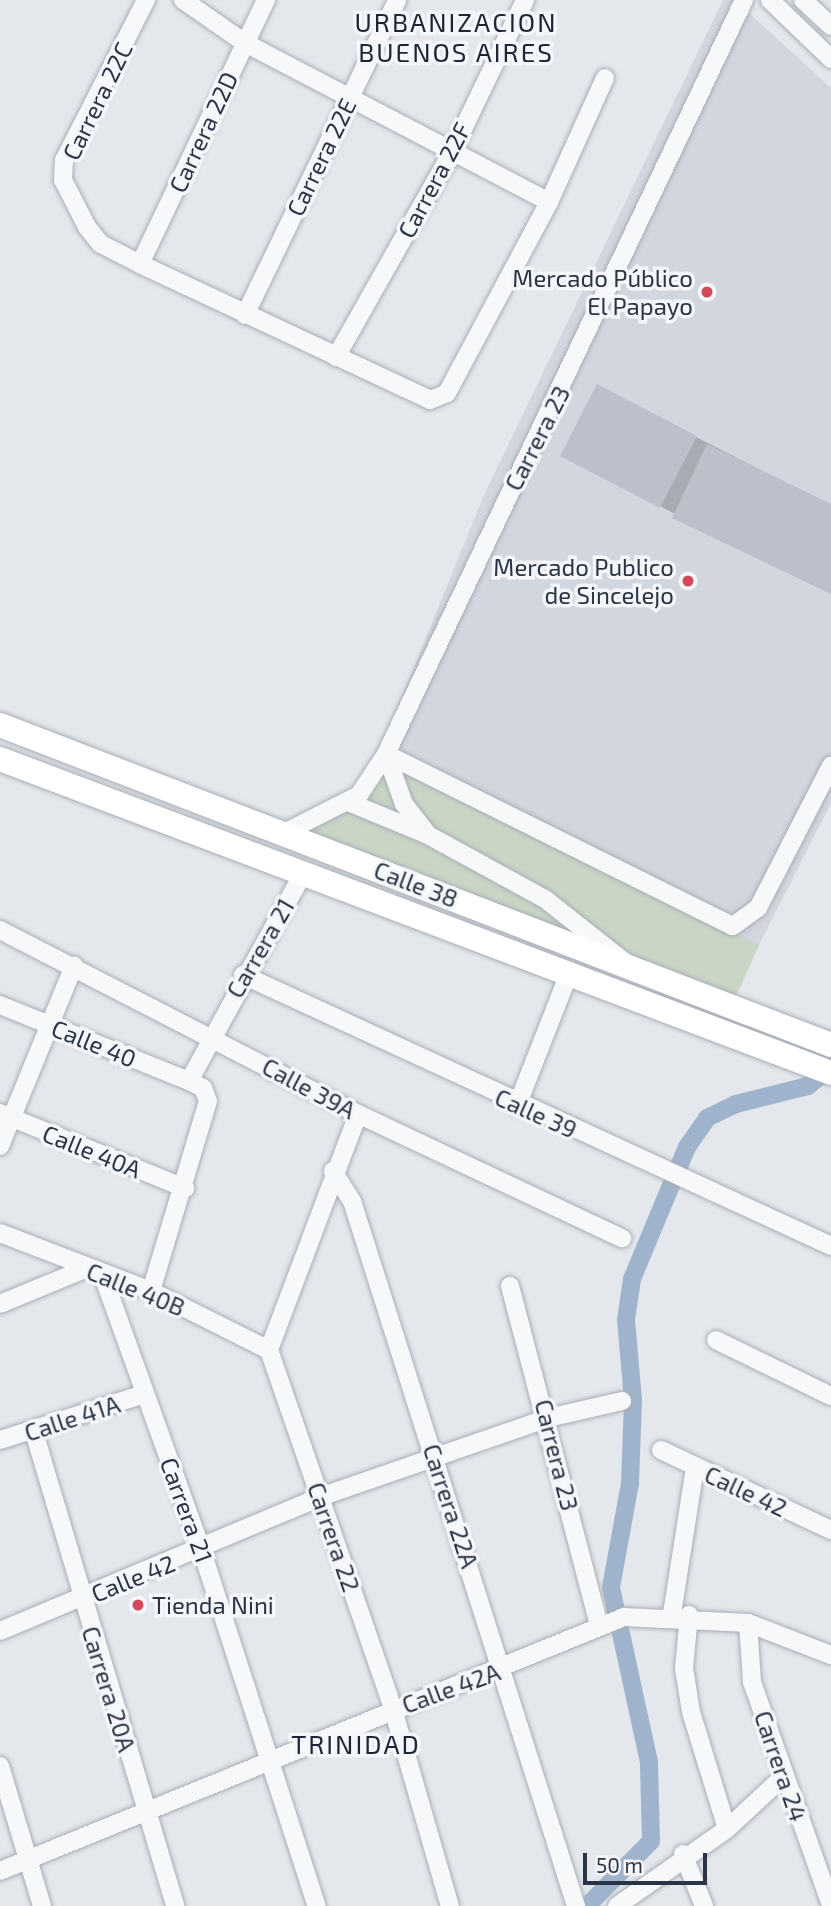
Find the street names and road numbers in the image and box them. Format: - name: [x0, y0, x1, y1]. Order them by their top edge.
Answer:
- street label: Carrera 22C: [56, 37, 138, 165]
- street label: Carrera 22D: [163, 67, 243, 197]
- street label: Carrera 22E: [280, 94, 362, 220]
- street label: Carrera 22F: [392, 117, 476, 243]
- street label: Carrera 23: [498, 381, 576, 495]
- street label: Calle 38: [370, 855, 462, 913]
- street label: Carrera 21: [220, 893, 300, 1003]
- street label: Calle 40: [48, 1013, 140, 1073]
- street label: Calle 39A: [257, 1051, 361, 1125]
- street label: Calle 39: [491, 1082, 581, 1144]
- street label: Calle 40A: [39, 1118, 145, 1184]
- street label: Calle 40B: [83, 1256, 189, 1322]
- street label: Calle 41A: [21, 1389, 123, 1447]
- street label: Carrera 23: [529, 1396, 585, 1514]
- street label: Carrera 22A: [417, 1440, 485, 1572]
- street label: Carrera 21: [155, 1453, 219, 1567]
- street label: Calle 42: [700, 1459, 792, 1523]
- street label: Carrera 22: [302, 1479, 366, 1595]
- street label: Calle 42: [87, 1548, 179, 1608]
- street label: Carrera 20A: [76, 1623, 142, 1755]
- street label: Calle 42A: [398, 1657, 504, 1719]
- street label: Carrera 24: [749, 1707, 813, 1825]

